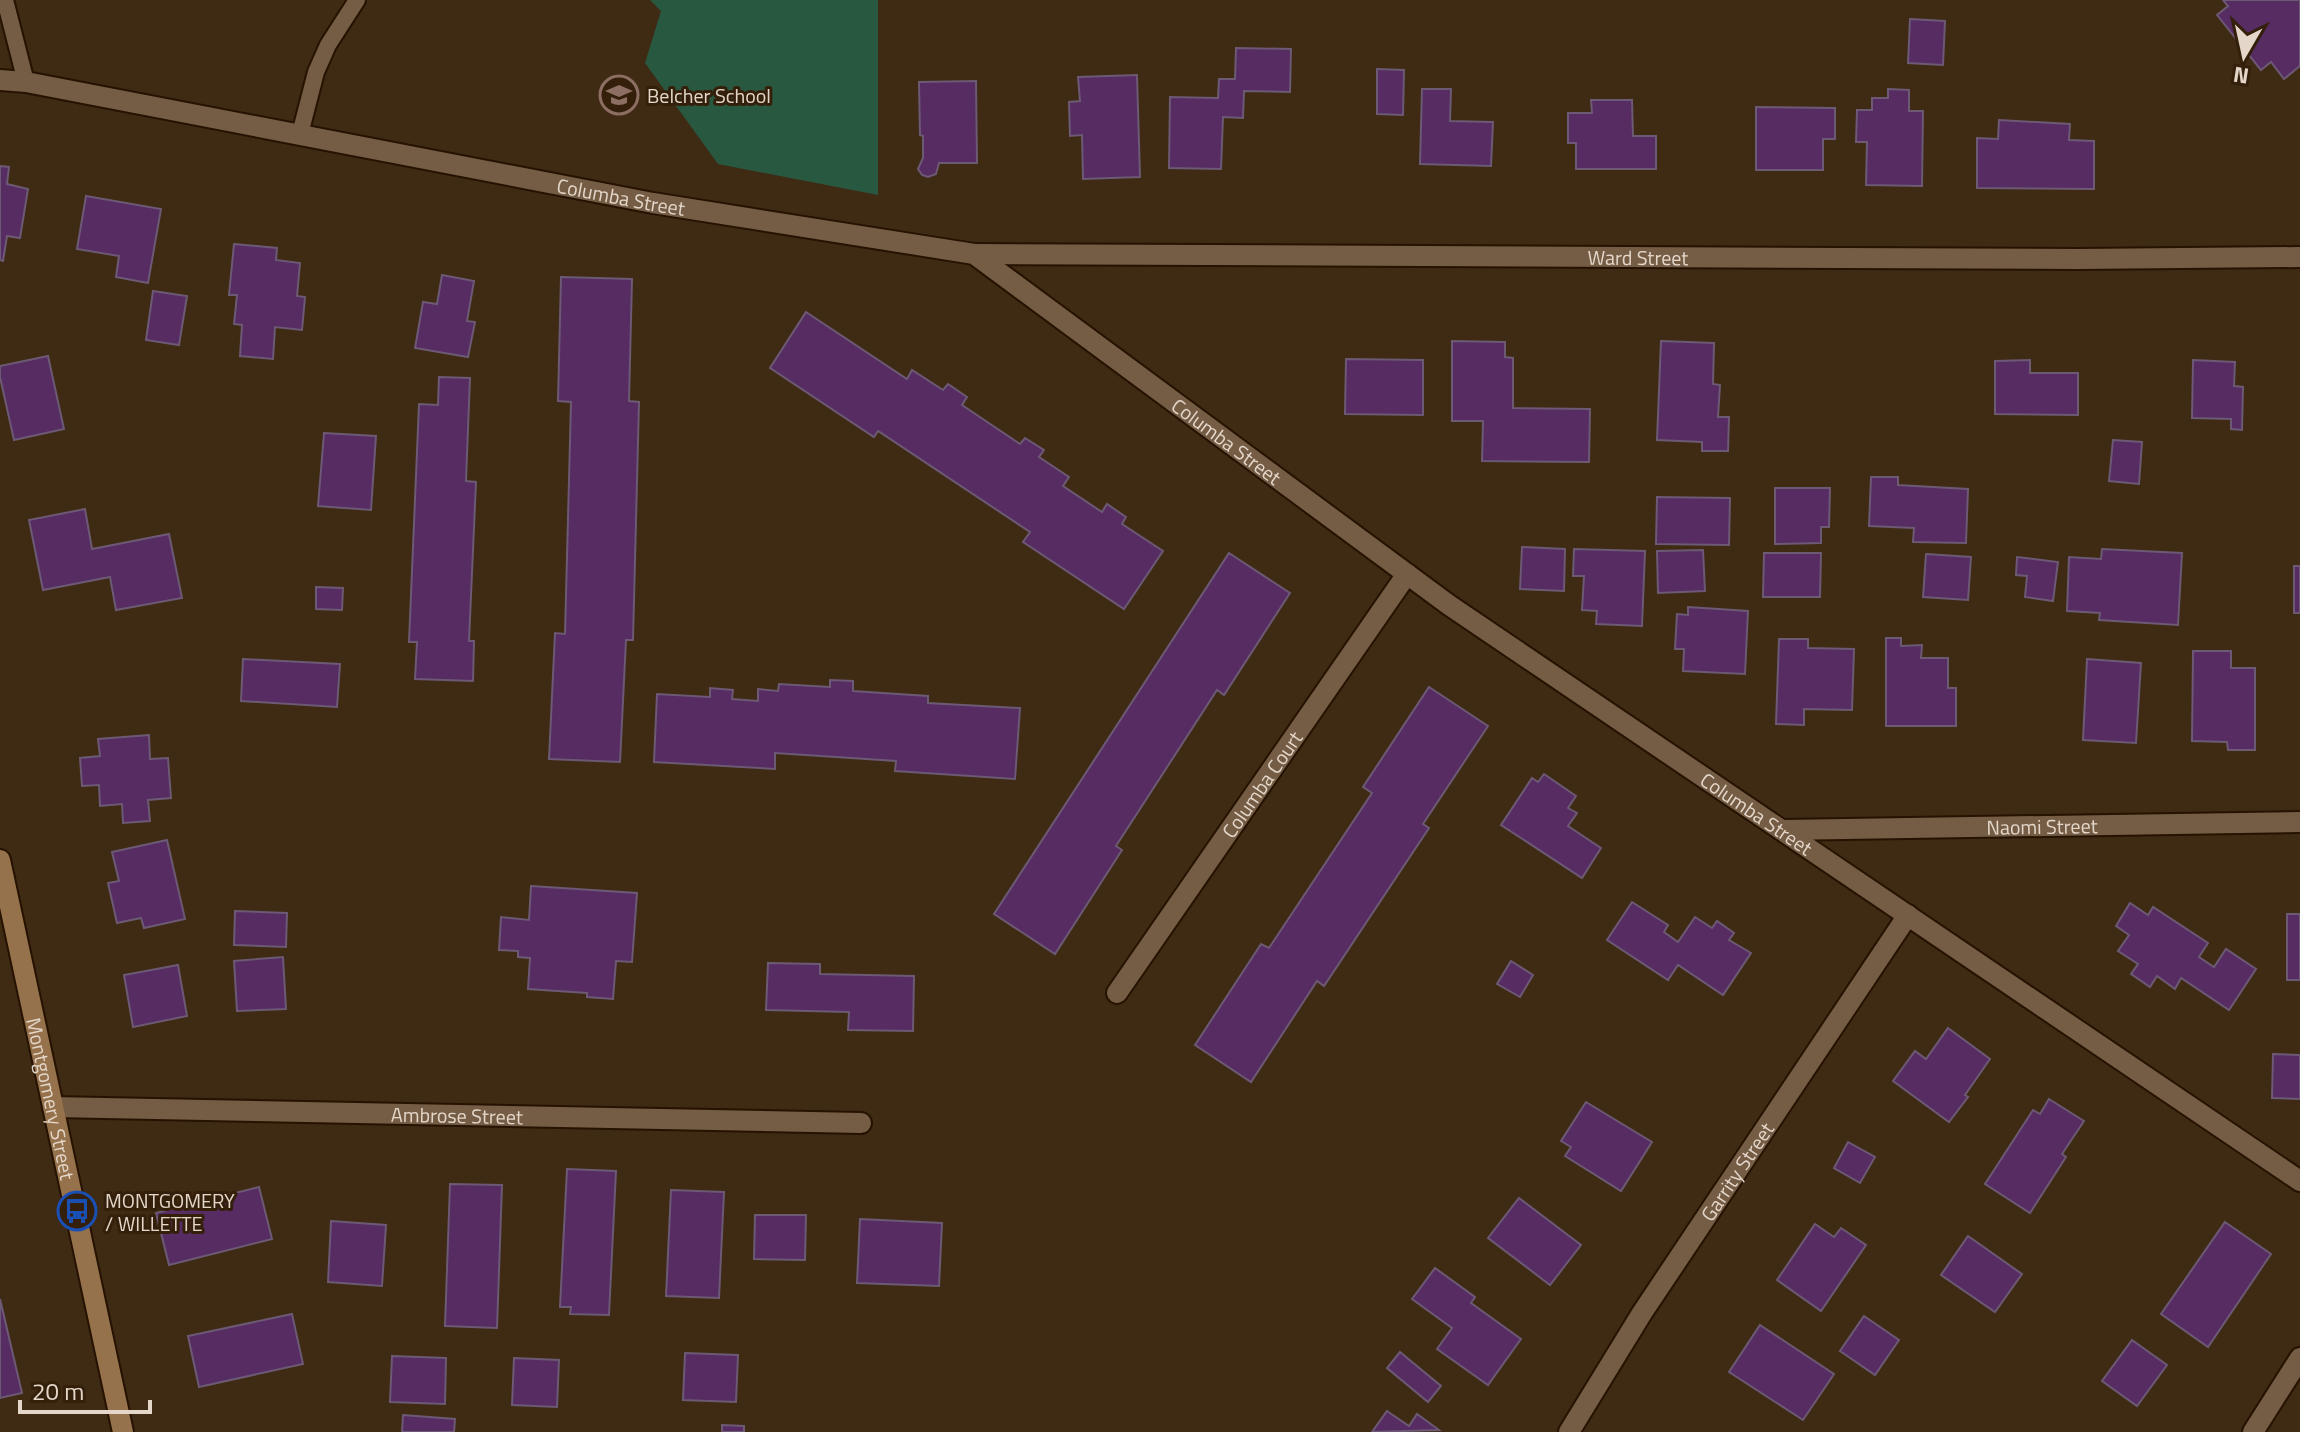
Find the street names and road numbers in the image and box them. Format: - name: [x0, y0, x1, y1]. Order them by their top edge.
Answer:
- street label: Columba Street: [554, 169, 687, 223]
- street label: Ward Street: [1588, 241, 1688, 273]
- street label: Columba Street: [1165, 390, 1288, 492]
- street label: Columba Court: [1214, 724, 1310, 844]
- street label: Columba Street: [1694, 764, 1819, 863]
- street label: Naomi Street: [1986, 810, 2098, 842]
- street label: Montgomery Street: [19, 1014, 84, 1183]
- street label: Ambrose Street: [391, 1098, 523, 1132]
- street label: Garrity Street: [1692, 1116, 1781, 1227]

